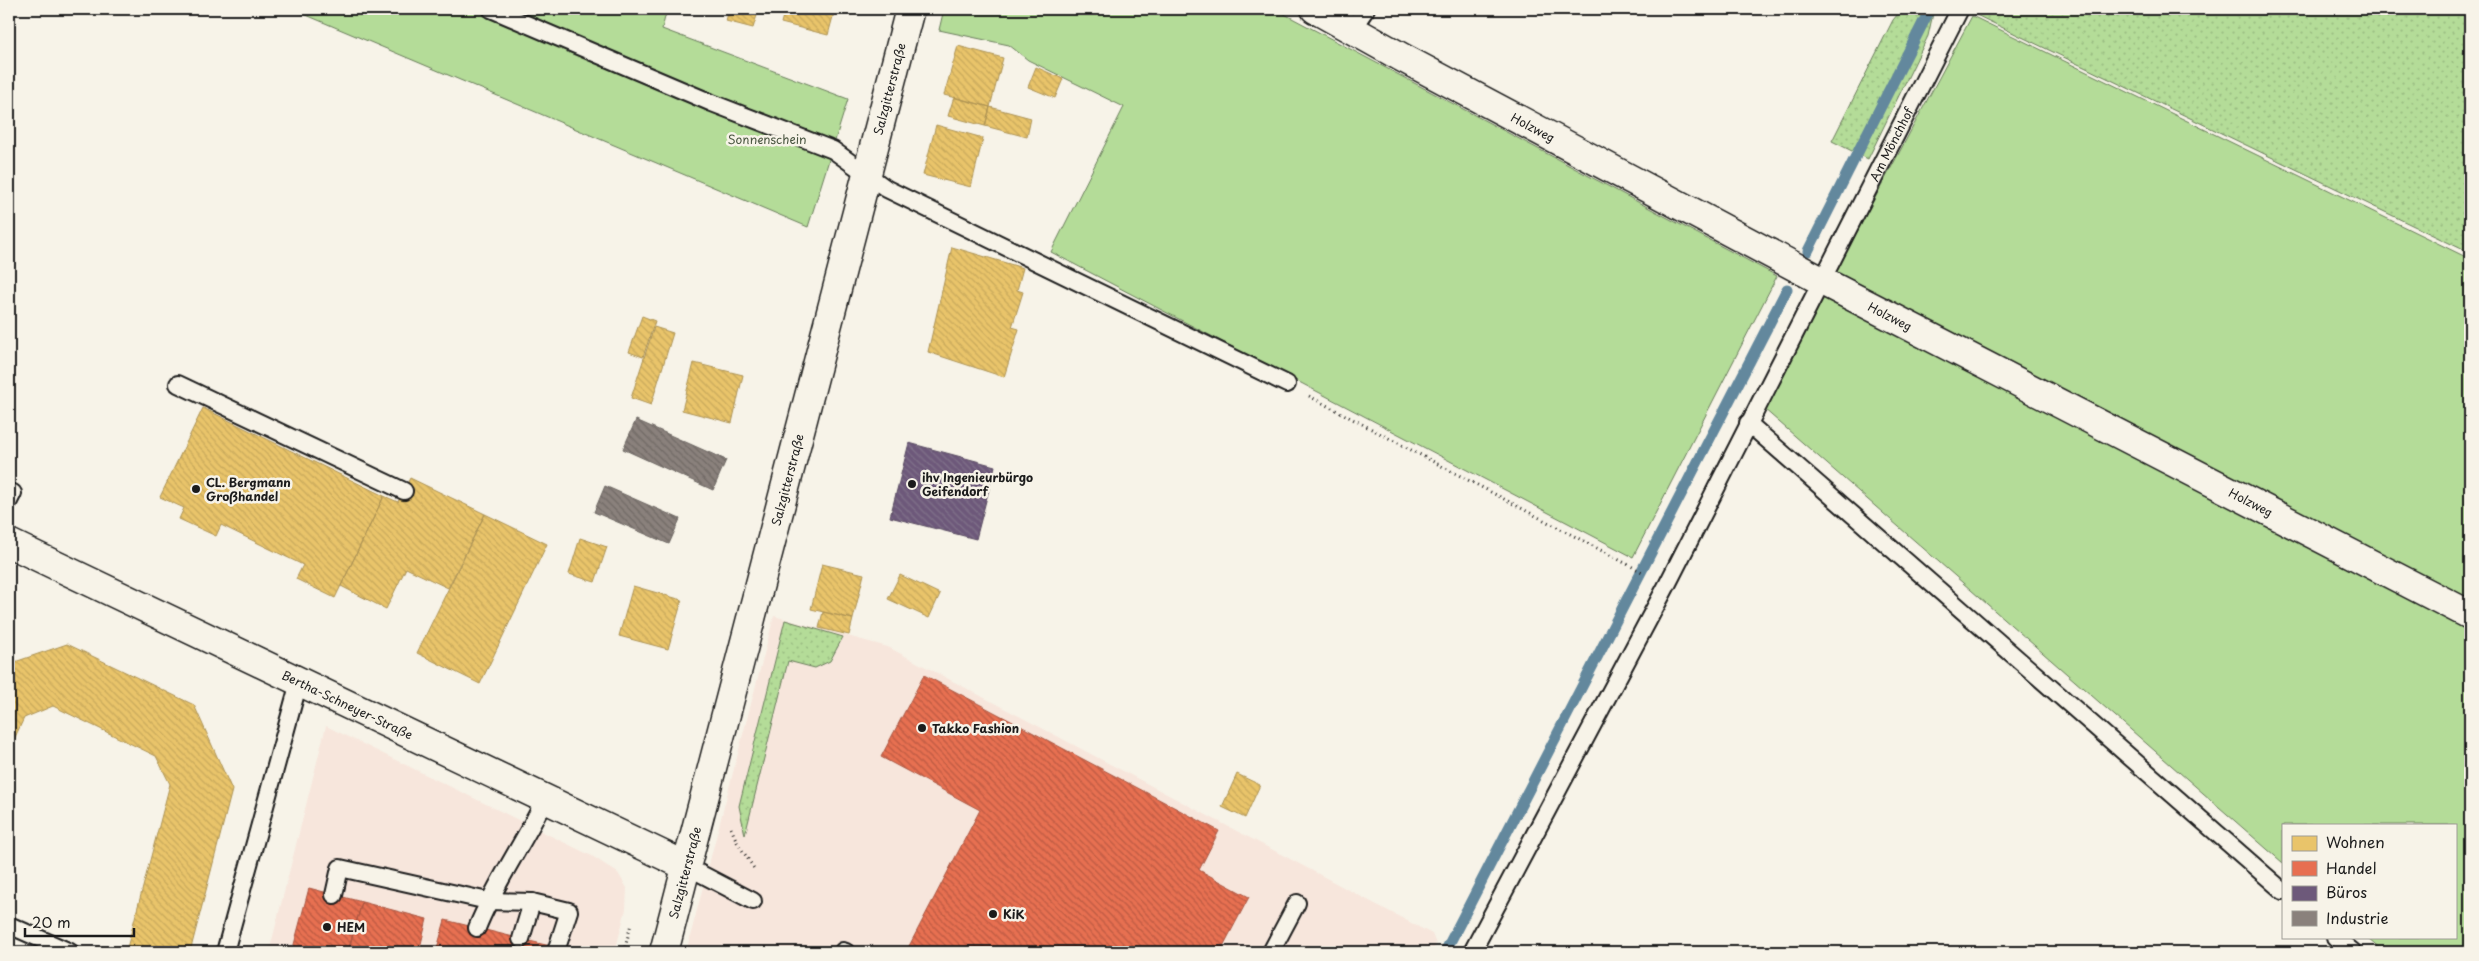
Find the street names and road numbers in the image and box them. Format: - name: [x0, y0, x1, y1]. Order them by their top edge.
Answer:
- street label: Salzgitterstraße: [869, 41, 910, 137]
- street label: Am Mönchhof: [1865, 103, 1918, 184]
- street label: Holzweg: [1508, 108, 1558, 146]
- street label: Holzweg: [1865, 297, 1915, 335]
- street label: Salzgitterstraße: [767, 432, 808, 528]
- street label: Holzweg: [2226, 483, 2276, 521]
- street label: Bertha-Schneyer-Straße: [279, 666, 416, 743]
- street label: Salzgitterstraße: [664, 825, 705, 921]

